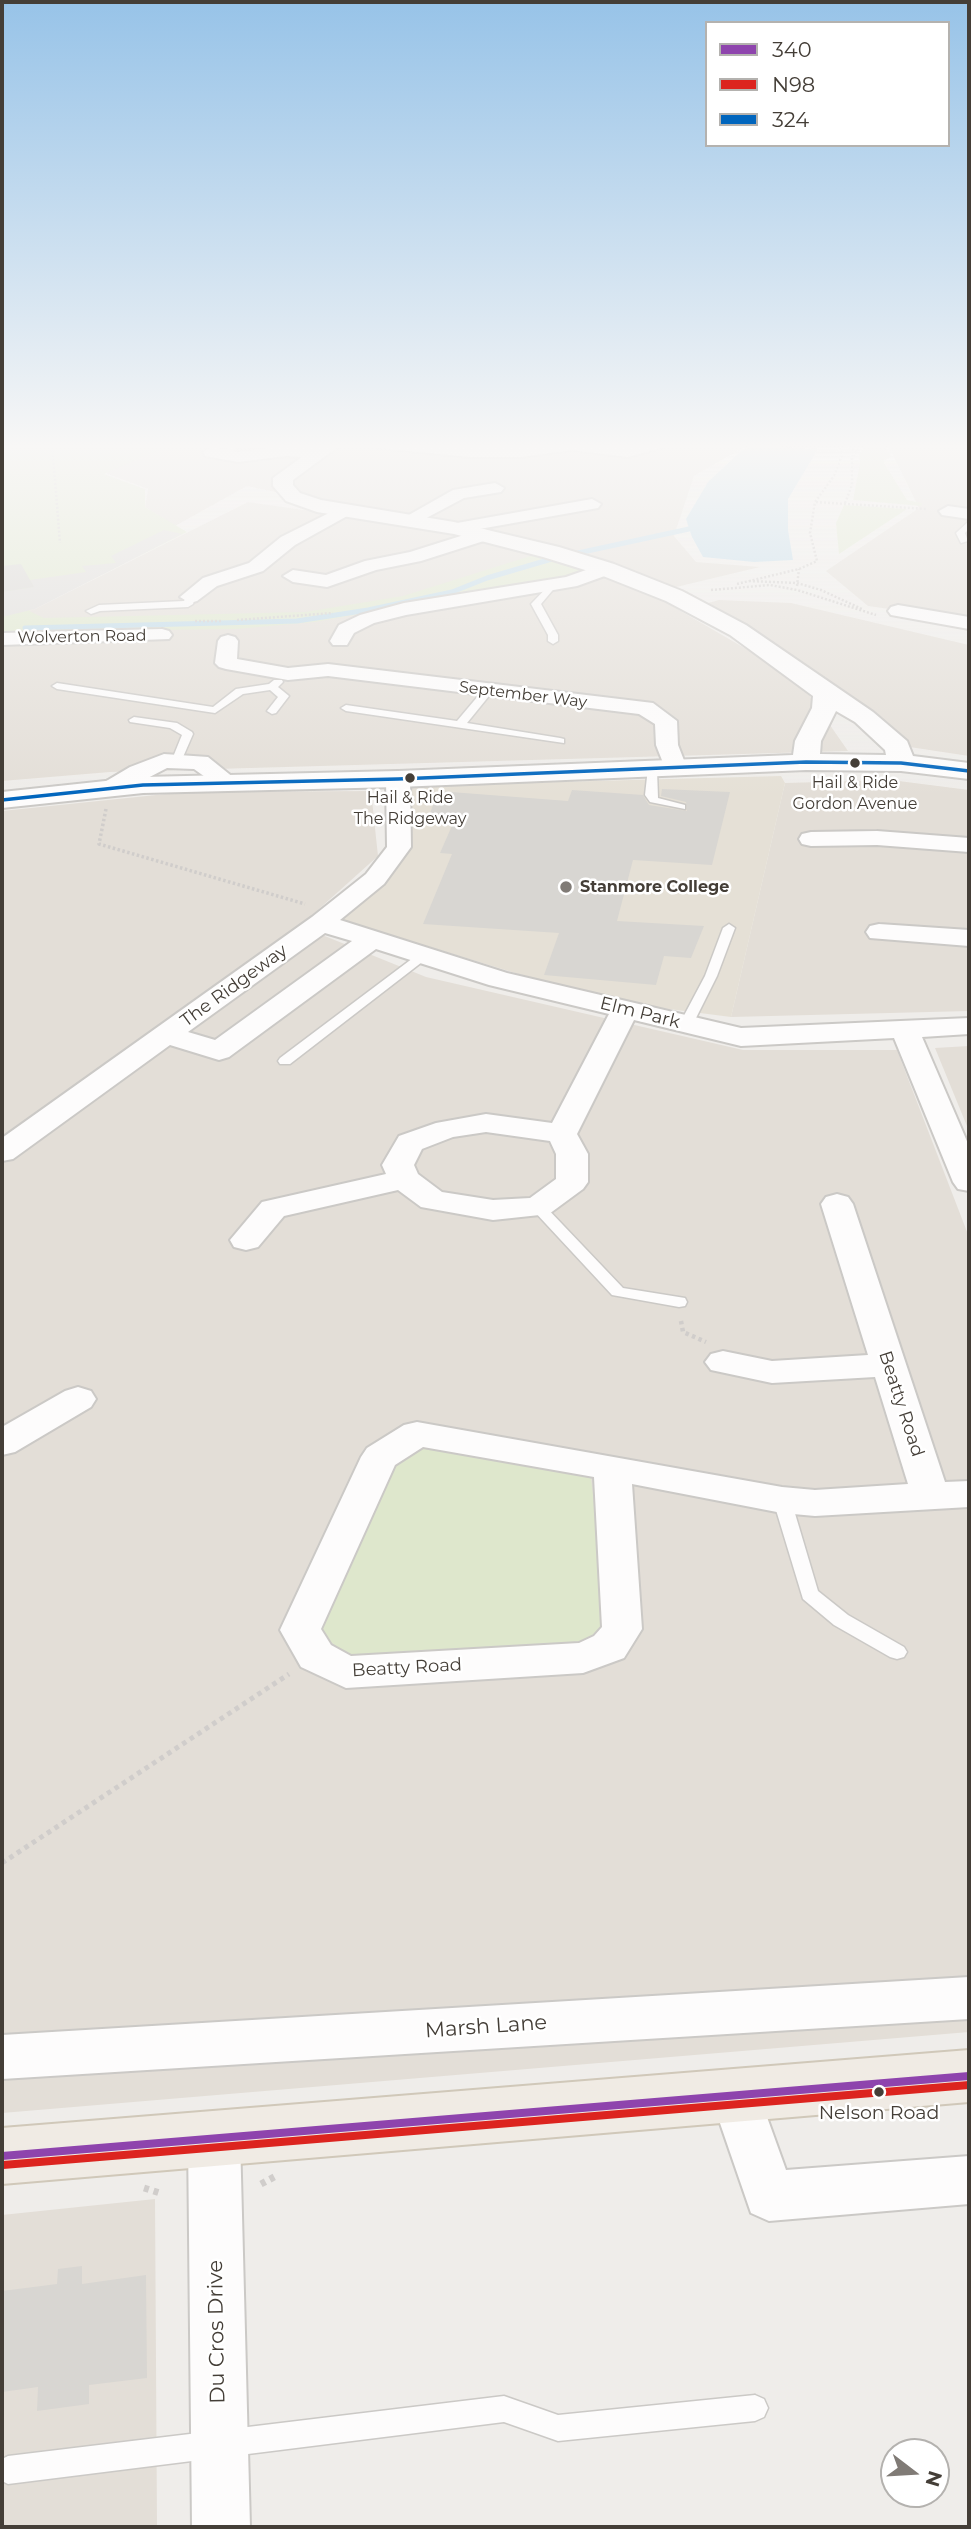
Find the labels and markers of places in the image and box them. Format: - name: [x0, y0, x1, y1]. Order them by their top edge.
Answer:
- marker: Hail & Ride Gordon Avenue: [848, 756, 862, 770]
- marker: Hail & Ride The Ridgeway: [403, 771, 417, 785]
- place label: Hail & Ride Gordon Avenue: [793, 773, 917, 811]
- place label: Hail & Ride The Ridgeway: [354, 788, 466, 826]
- place label: Stanmore College: [580, 877, 729, 897]
- marker: Stanmore College: [558, 879, 574, 895]
- marker: Nelson Road: [872, 2085, 886, 2099]
- place label: Nelson Road: [819, 2102, 939, 2124]

